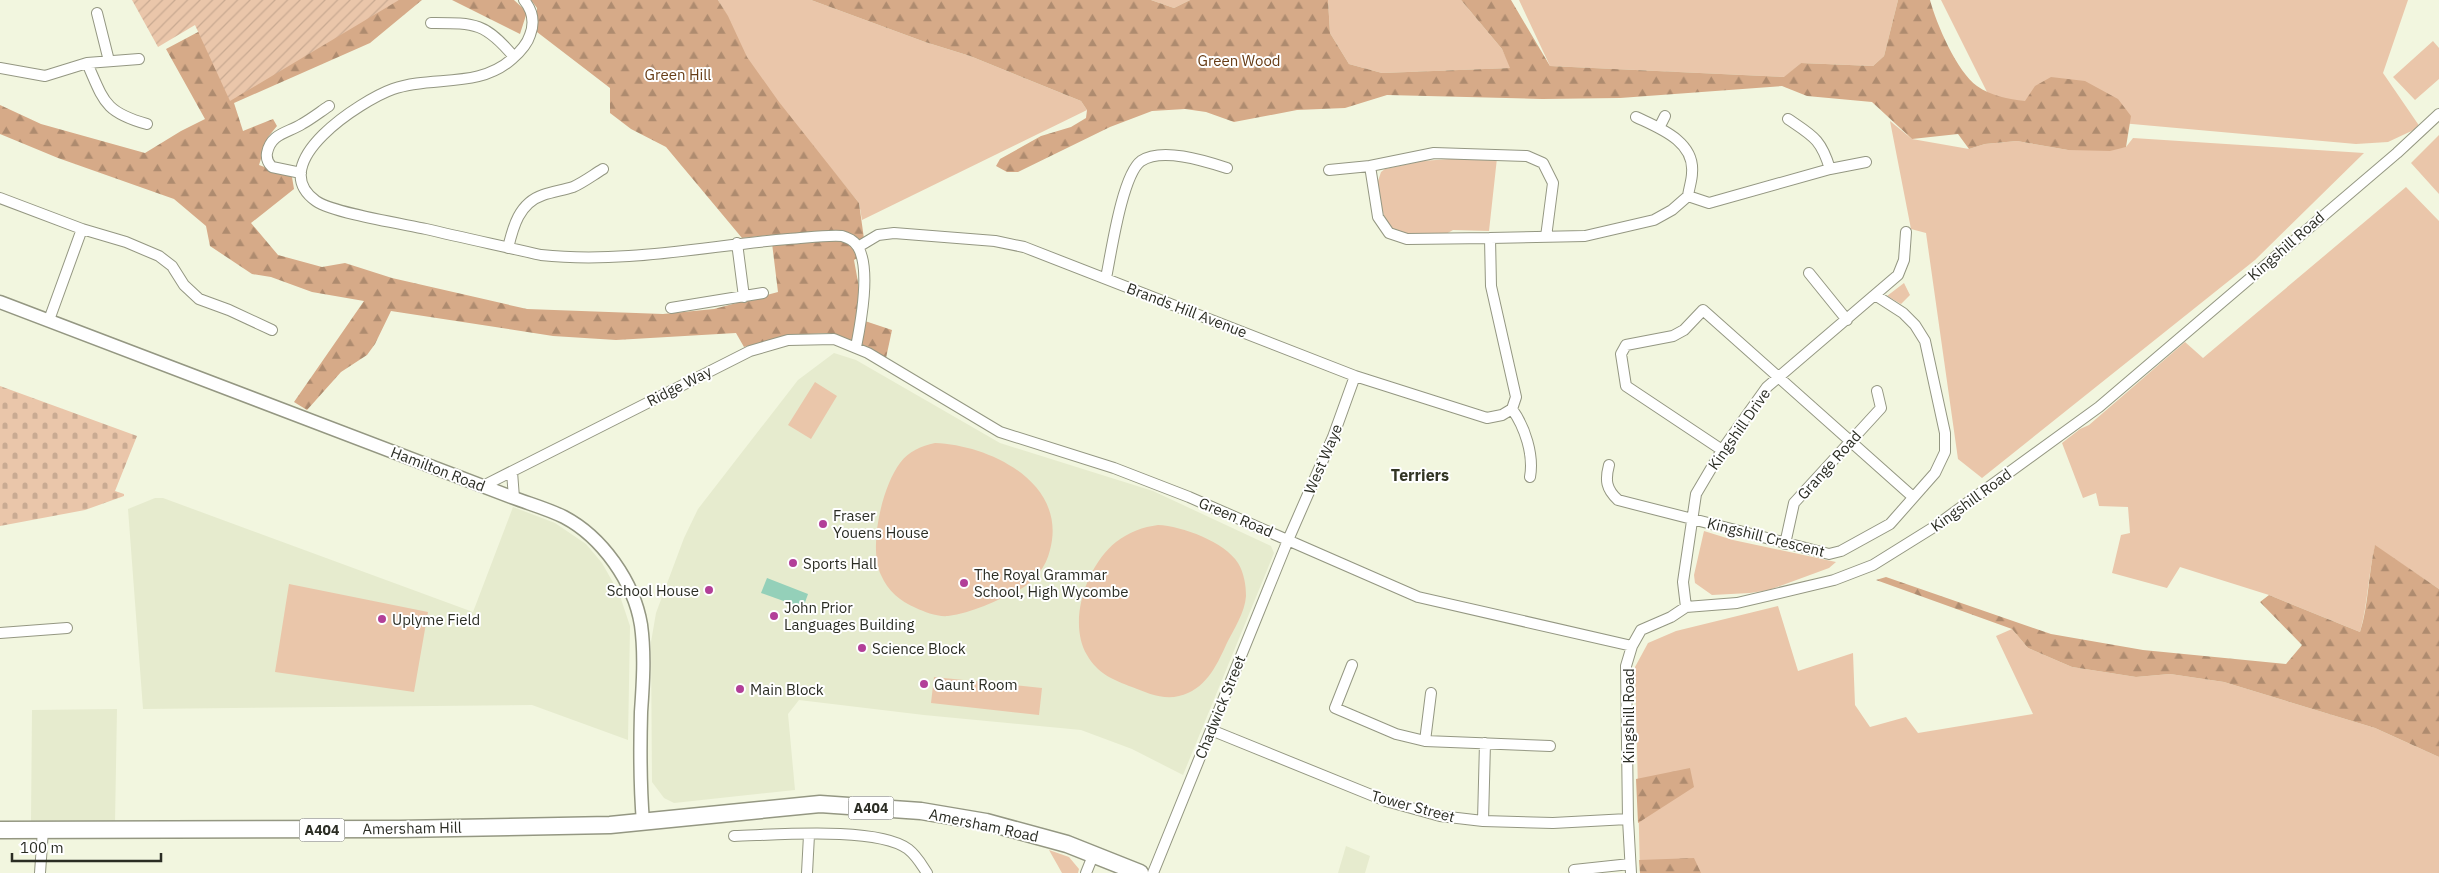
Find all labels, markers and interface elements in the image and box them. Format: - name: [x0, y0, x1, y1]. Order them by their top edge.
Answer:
- park label: Green Wood: [1197, 51, 1281, 70]
- park label: Green Hill: [645, 65, 711, 84]
- street label: Kingshill Road: [2244, 208, 2328, 284]
- street label: Brands Hill Avenue: [1124, 278, 1250, 342]
- street label: Ridge Way: [643, 361, 715, 410]
- street label: Kingshill Drive: [1704, 384, 1774, 474]
- street label: West Waye: [1300, 421, 1346, 497]
- street label: Grange Road: [1793, 427, 1865, 503]
- street label: Hamilton Road: [388, 442, 488, 496]
- street label: Kingshill Road: [1927, 464, 2015, 536]
- district label: Terriers: [1391, 465, 1449, 485]
- street label: Green Road: [1196, 493, 1276, 541]
- place label: Fraser Youens House: [833, 506, 929, 542]
- street label: Kingshill Crescent: [1705, 513, 1827, 561]
- marker: Fraser Youens House: [817, 518, 829, 530]
- place label: Sports Hall: [803, 554, 877, 573]
- marker: Sports Hall: [787, 557, 799, 569]
- place label: The Royal Grammar School, High Wycombe: [974, 565, 1128, 601]
- marker: The Royal Grammar School, High Wycombe: [958, 577, 970, 589]
- place label: School House: [607, 581, 699, 600]
- marker: School House: [703, 584, 715, 596]
- place label: John Prior Languages Building: [784, 598, 914, 634]
- place label: Uplyme Field: [392, 610, 480, 629]
- marker: John Prior Languages Building: [768, 610, 780, 622]
- marker: Uplyme Field: [376, 613, 388, 625]
- place label: Science Block: [872, 639, 966, 658]
- marker: Science Block: [856, 642, 868, 654]
- street label: Chadwick Street: [1191, 652, 1249, 762]
- street label: Kingshill Road: [1619, 668, 1638, 764]
- place label: Gaunt Room: [934, 675, 1018, 694]
- marker: Gaunt Room: [918, 678, 930, 690]
- place label: Main Block: [750, 680, 824, 699]
- marker: Main Block: [734, 683, 746, 695]
- street label: Tower Street: [1369, 786, 1457, 826]
- road number: A404: [848, 796, 894, 820]
- street label: Amersham Road: [928, 804, 1040, 846]
- road number: A404: [300, 818, 344, 842]
- street label: Amersham Hill: [362, 818, 462, 838]
- scale bar: [12, 830, 161, 862]
- text: 100 m: [20, 838, 64, 857]

